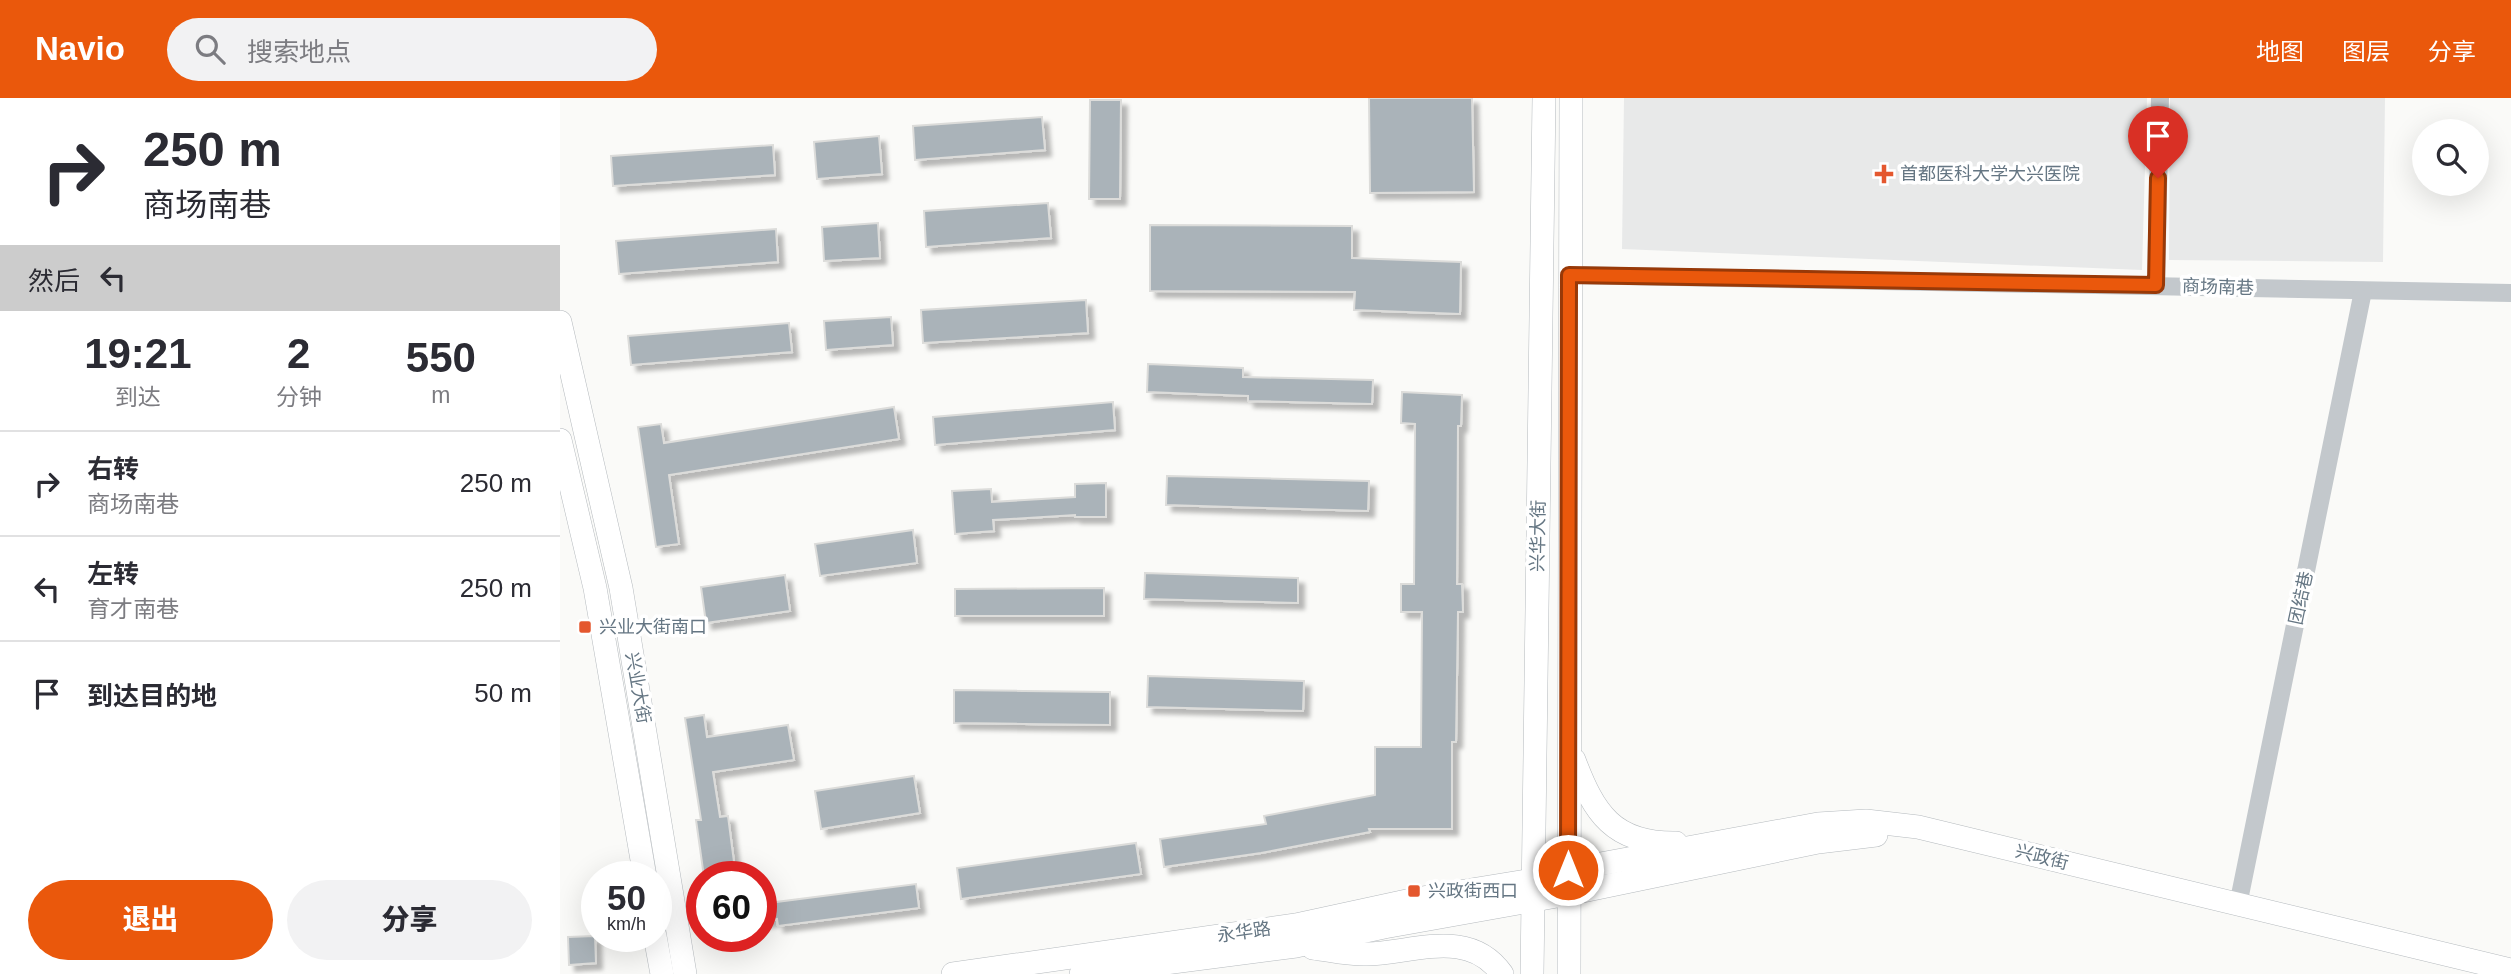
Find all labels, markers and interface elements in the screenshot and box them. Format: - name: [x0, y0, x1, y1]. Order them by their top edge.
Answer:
- search box: [167, 18, 657, 81]
- text: Navio: [35, 30, 125, 67]
- icon: search: [191, 30, 229, 68]
- text: 搜索地点: [247, 37, 351, 67]
- text: 地图: [2256, 38, 2304, 65]
- text: 图层: [2342, 38, 2390, 65]
- text: 分享: [2428, 38, 2476, 65]
- pin: [2128, 106, 2188, 178]
- icon: arrive: [2139, 117, 2177, 155]
- map controls: [2412, 119, 2489, 196]
- button: search: [2412, 119, 2489, 196]
- text: 250 m: [143, 122, 282, 176]
- icon: right: [28, 126, 119, 217]
- marker: 首都医科大学大兴医院: [1874, 164, 1894, 184]
- place label: 首都医科大学大兴医院: [1900, 164, 2080, 184]
- text: 商场南巷: [143, 187, 271, 223]
- icon: left: [94, 259, 132, 297]
- text: 然后: [28, 266, 80, 296]
- street label: 商场南巷: [2182, 276, 2254, 298]
- text: 19:21: [84, 330, 192, 377]
- text: 2: [287, 330, 310, 377]
- text: 550: [406, 334, 476, 381]
- text: m: [431, 382, 450, 408]
- text: 到达: [115, 384, 161, 410]
- text: 分钟: [276, 384, 322, 410]
- text: 右转: [87, 454, 139, 484]
- icon: right: [28, 465, 66, 503]
- text: 250 m: [460, 468, 532, 498]
- text: 商场南巷: [87, 491, 179, 517]
- street label: 兴华大街: [1527, 500, 1549, 572]
- text: 左转: [87, 559, 139, 589]
- icon: left: [28, 570, 66, 608]
- street label: 团结巷: [2286, 570, 2316, 626]
- text: 250 m: [460, 573, 532, 603]
- text: 育才南巷: [87, 596, 179, 622]
- place label: 兴业大街南口: [599, 617, 707, 637]
- marker: 兴业大街南口: [577, 619, 593, 635]
- street label: 兴业大街: [622, 651, 654, 725]
- icon: arrive: [28, 675, 66, 713]
- text: 50 m: [474, 678, 532, 708]
- text: 到达目的地: [87, 681, 217, 711]
- position arrow: [1531, 833, 1605, 907]
- street label: 兴政街: [2013, 841, 2071, 873]
- speed limit sign: 60: [686, 861, 777, 952]
- text: 50: [607, 878, 646, 917]
- button: 退出: [28, 880, 273, 960]
- button: 分享: [287, 880, 532, 960]
- place label: 兴政街西口: [1428, 881, 1518, 901]
- marker: 兴政街西口: [1406, 883, 1422, 899]
- text: km/h: [607, 914, 646, 934]
- street label: 永华路: [1216, 918, 1272, 946]

